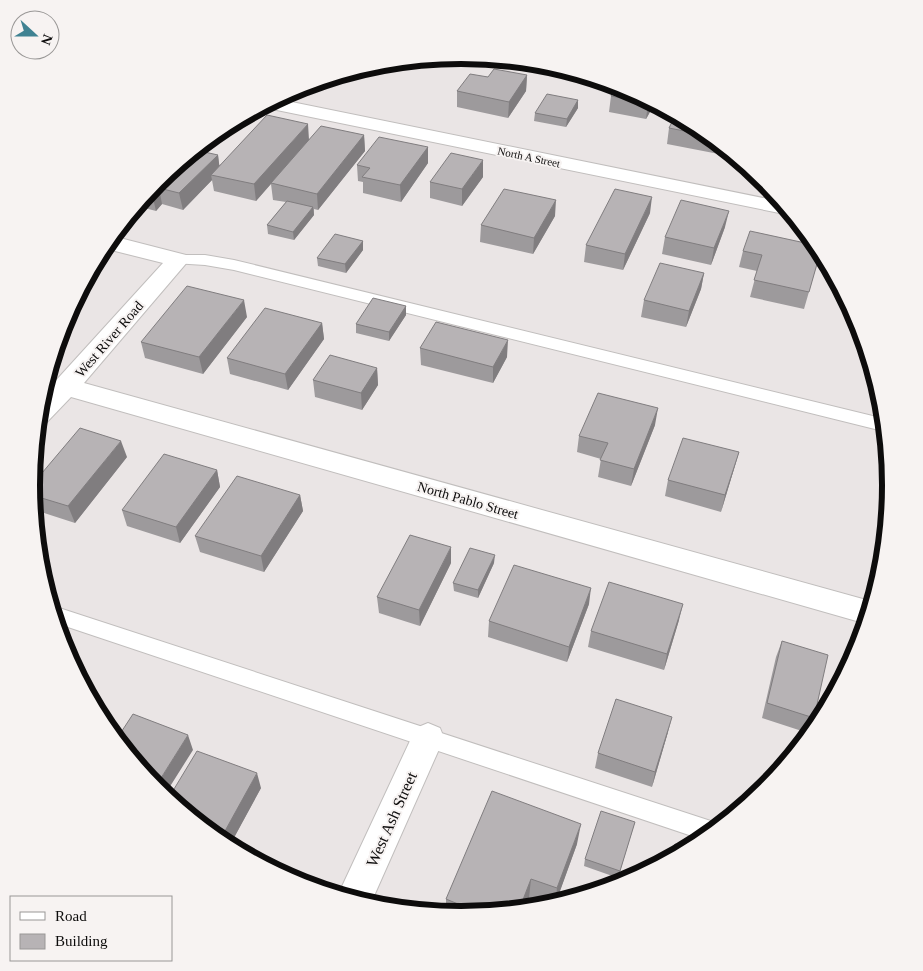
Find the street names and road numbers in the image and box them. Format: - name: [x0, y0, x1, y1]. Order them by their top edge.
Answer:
- street label: North A Street: [497, 145, 561, 169]
- street label: West River Road: [72, 298, 146, 380]
- street label: North Pablo Street: [416, 479, 520, 522]
- street label: West Ash Street: [363, 769, 420, 869]

